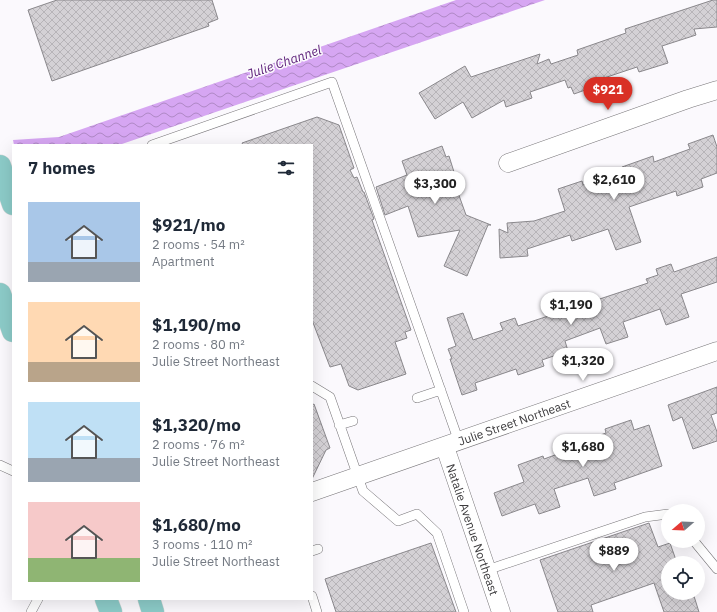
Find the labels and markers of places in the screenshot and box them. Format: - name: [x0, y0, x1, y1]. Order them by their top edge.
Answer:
- pin: $921: [584, 77, 632, 111]
- pin: $2,610: [581, 167, 647, 201]
- pin: $3,300: [402, 171, 468, 205]
- pin: $1,190: [538, 292, 604, 326]
- pin: $1,320: [550, 348, 616, 382]
- pin: $1,680: [550, 434, 616, 468]
- pin: $889: [590, 538, 638, 572]

